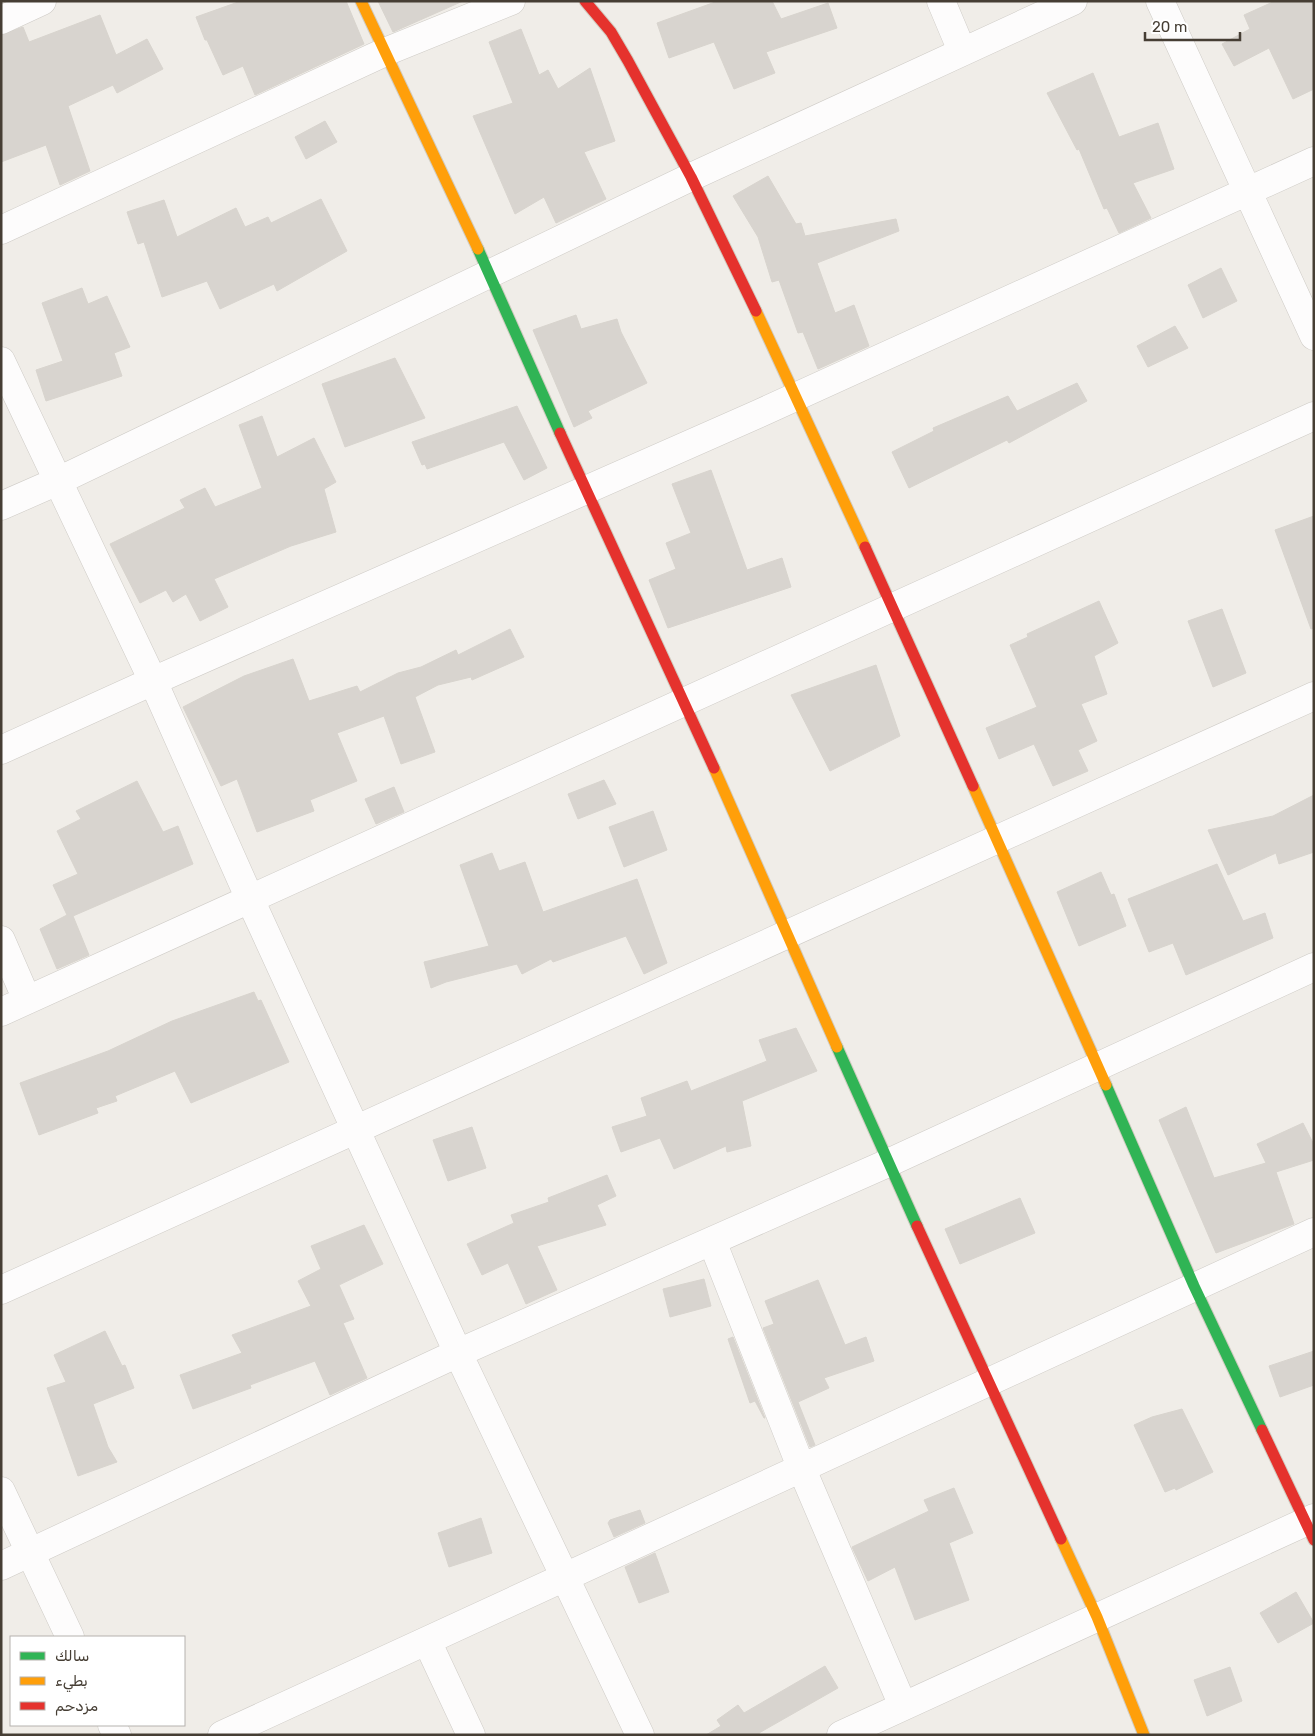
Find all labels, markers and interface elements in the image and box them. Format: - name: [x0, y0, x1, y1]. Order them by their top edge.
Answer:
- scale bar: [1145, 10, 1240, 42]
- text: 20 m: [1152, 18, 1187, 36]
- legend: [10, 1636, 185, 1726]
- text: سالك: [55, 1647, 90, 1665]
- text: بطيء: [55, 1672, 88, 1693]
- text: مزدحم: [55, 1697, 98, 1716]

